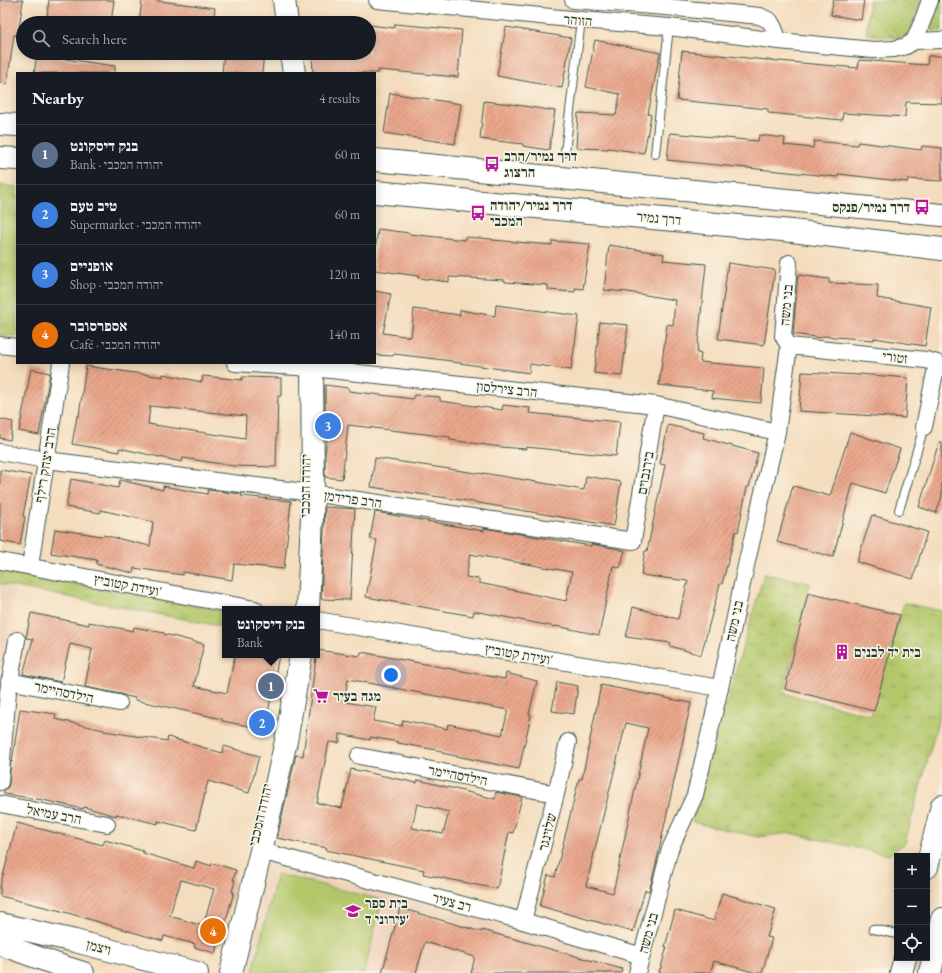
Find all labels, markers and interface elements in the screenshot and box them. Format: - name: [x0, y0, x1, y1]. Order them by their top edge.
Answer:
- street label: הזוהר: [563, 10, 593, 30]
- search box: [16, 16, 376, 60]
- icon: search: [30, 27, 52, 49]
- text: Search here: [62, 29, 127, 48]
- text: Nearby: [32, 87, 84, 109]
- text: 4 results: [319, 90, 360, 107]
- text: בנק דיסקונט: [70, 136, 138, 155]
- text: 1: [42, 146, 48, 163]
- text: 60 m: [335, 146, 360, 163]
- place label: דרך נמיר/הרב הרצוג: [504, 147, 577, 181]
- bus stop icon: דרך נמיר/הרב הרצוג: [483, 155, 501, 173]
- text: Bank · יהודה המכבי: [70, 156, 163, 173]
- text: טיב טעם: [70, 196, 117, 215]
- place label: דרך נמיר/יהודה המכבי: [490, 196, 572, 230]
- place label: דרך נמיר/פנקס: [832, 198, 910, 216]
- bus stop icon: דרך נמיר/פנקס: [913, 198, 931, 216]
- bus stop icon: דרך נמיר/יהודה המכבי: [469, 204, 487, 222]
- text: 2: [42, 206, 48, 223]
- text: 60 m: [335, 206, 360, 223]
- street label: דרך נמיר: [636, 207, 682, 229]
- text: Supermarket · יהודה המכבי: [70, 216, 201, 233]
- text: אופניים: [70, 256, 113, 275]
- text: 3: [42, 266, 48, 283]
- text: 120 m: [329, 266, 360, 283]
- text: Shop · יהודה המכבי: [70, 276, 163, 293]
- street label: בני משה: [775, 283, 797, 326]
- text: אספרסובר: [70, 316, 127, 335]
- text: 4: [42, 326, 48, 343]
- text: 140 m: [329, 326, 360, 343]
- text: Café · יהודה המכבי: [70, 336, 160, 353]
- street label: זטורי: [881, 347, 909, 367]
- street label: הרב צירלסון: [476, 377, 538, 401]
- pin: 3: [315, 411, 341, 441]
- street label: הרב יצחק רילף: [30, 426, 60, 504]
- street label: בירנבוים: [632, 450, 658, 496]
- street label: יהודה המכבי: [295, 454, 315, 518]
- street label: הרב פרידמן: [323, 486, 383, 512]
- street label: ועידת קטוביץ': [92, 570, 164, 600]
- street label: בני משה: [721, 599, 747, 643]
- popup: [222, 606, 320, 658]
- text: בנק דיסקונט: [237, 614, 305, 633]
- text: Bank: [237, 634, 263, 651]
- street label: ועידת קטוביץ': [483, 639, 555, 669]
- building icon: בית יד לבנים: [833, 643, 851, 661]
- place label: בית יד לבנים: [854, 643, 921, 661]
- your location: [381, 665, 401, 685]
- pin: 1: [258, 671, 284, 701]
- street label: הילדסהיימר: [33, 677, 95, 707]
- supermarket icon: מגה בעיר: [312, 687, 330, 705]
- place label: מגה בעיר: [333, 687, 381, 705]
- pin: 2: [249, 708, 275, 738]
- street label: הילדסהיימר: [427, 760, 489, 790]
- street label: יהודה המכבי: [244, 782, 276, 848]
- street label: הרב עמיאל: [25, 800, 83, 828]
- street label: שלזינגר: [534, 811, 561, 853]
- map controls: [894, 853, 930, 961]
- button: +: [894, 853, 930, 889]
- street label: רב צעיר: [431, 888, 473, 916]
- button: −: [894, 889, 930, 925]
- place label: בית ספר עירוני ד': [365, 894, 409, 928]
- school or university icon: בית ספר עירוני ד': [344, 902, 362, 920]
- street label: בני משה: [634, 910, 662, 955]
- pin: 4: [200, 916, 226, 946]
- button: locate: [894, 925, 930, 961]
- street label: ויצמן: [85, 935, 113, 959]

